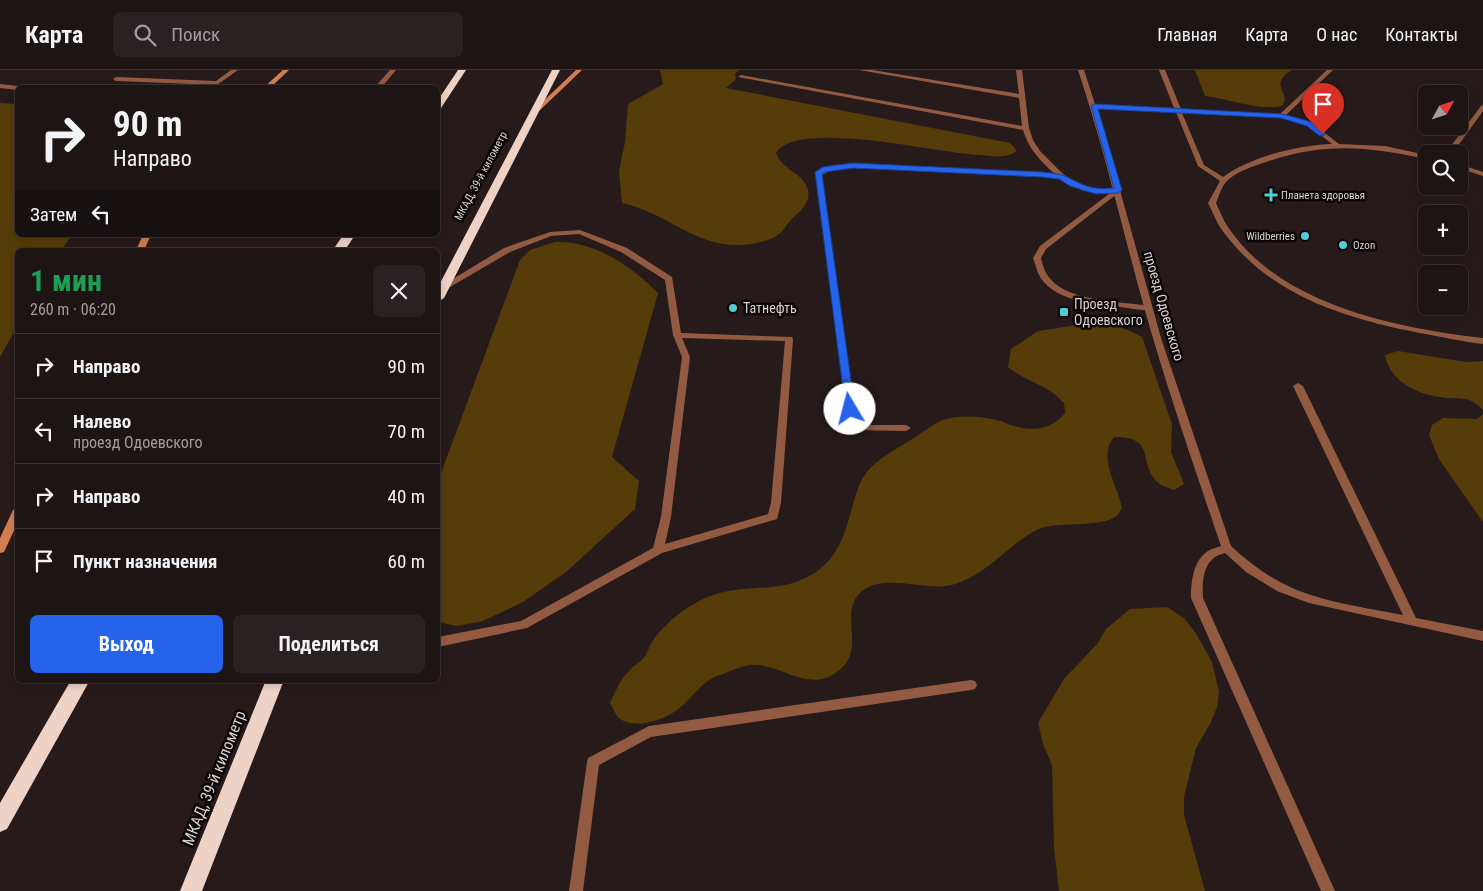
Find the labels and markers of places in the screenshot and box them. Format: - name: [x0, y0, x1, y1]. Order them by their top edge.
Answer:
- pin: [1302, 83, 1344, 134]
- marker: Планета здоровья: [1265, 189, 1277, 201]
- place label: Планета здоровья: [1281, 189, 1365, 202]
- place label: Wildberries: [1246, 230, 1295, 243]
- marker: Wildberries: [1299, 230, 1311, 242]
- marker: Ozon: [1337, 239, 1349, 251]
- place label: Ozon: [1353, 239, 1375, 252]
- place label: Проезд Одоевского: [1074, 296, 1143, 328]
- place label: Татнефть: [743, 300, 797, 316]
- marker: Татнефть: [727, 302, 739, 314]
- marker: Проезд Одоевского: [1058, 306, 1070, 318]

